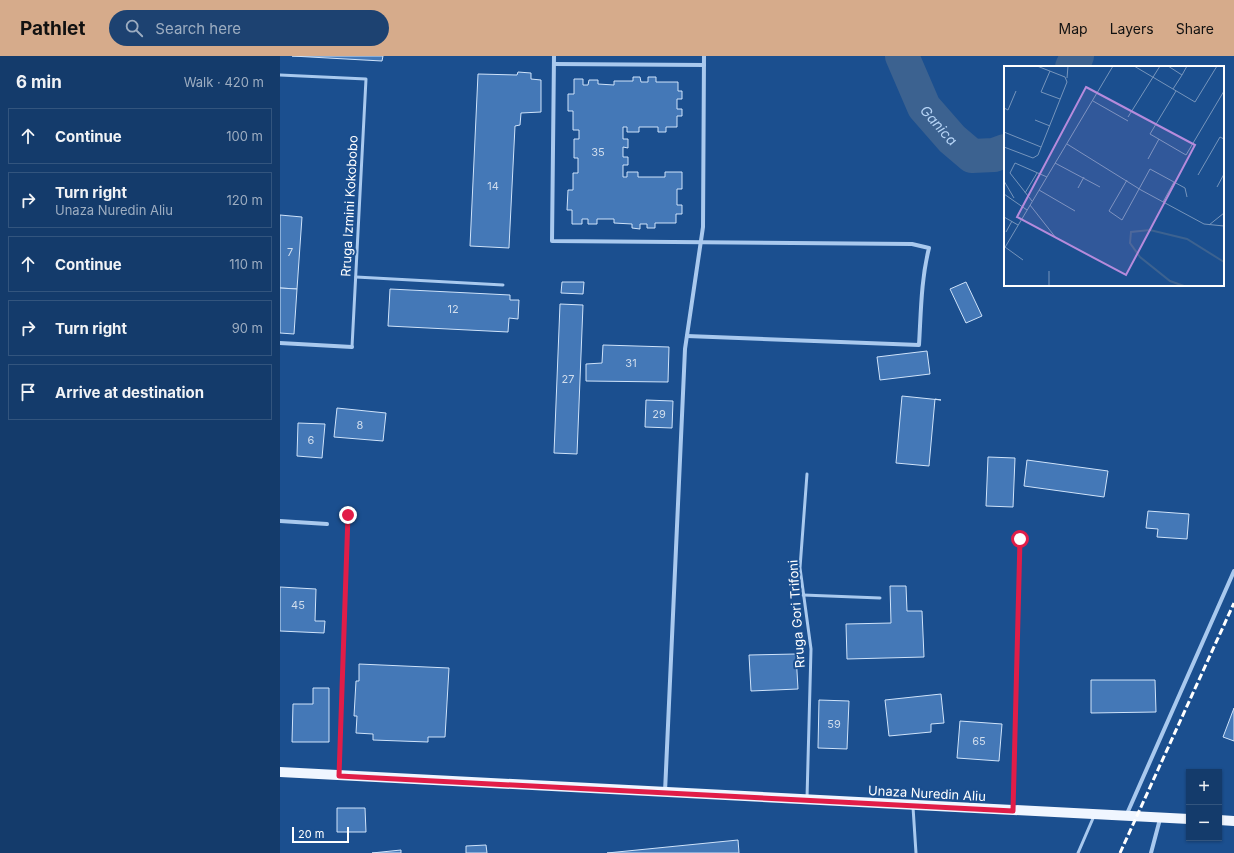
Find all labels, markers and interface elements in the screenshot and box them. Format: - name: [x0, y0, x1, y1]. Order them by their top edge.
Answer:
- search box: [109, 10, 389, 46]
- text: Pathlet: [20, 17, 85, 40]
- icon: search: [123, 17, 145, 39]
- text: Search here: [155, 19, 241, 38]
- text: Map: [1059, 20, 1088, 37]
- text: Layers: [1110, 20, 1154, 37]
- text: Share: [1176, 20, 1214, 37]
- inset map: [1004, 66, 1224, 286]
- text: 6 min: [16, 72, 62, 92]
- text: Walk · 420 m: [184, 74, 264, 90]
- water label: Ganica: [917, 101, 961, 149]
- icon: ahead: [17, 125, 39, 147]
- text: Continue: [55, 127, 122, 146]
- text: 100 m: [226, 128, 263, 144]
- street label: Rruga Izmini Kokobobo: [337, 135, 361, 277]
- house number: 35: [591, 145, 605, 159]
- house number: 14: [487, 179, 499, 193]
- text: Turn right: [55, 183, 127, 202]
- icon: right: [17, 189, 39, 211]
- text: 120 m: [227, 192, 263, 208]
- text: Unaza Nuredin Aliu: [55, 202, 173, 218]
- house number: 7: [287, 245, 293, 259]
- icon: ahead: [17, 253, 39, 275]
- text: Continue: [55, 255, 122, 274]
- text: 110 m: [229, 256, 263, 272]
- house number: 12: [447, 302, 459, 316]
- icon: right: [17, 317, 39, 339]
- text: Turn right: [55, 319, 127, 338]
- text: 90 m: [232, 320, 263, 336]
- house number: 31: [625, 356, 637, 370]
- house number: 27: [562, 372, 574, 386]
- icon: arrive: [17, 381, 39, 403]
- text: Arrive at destination: [55, 383, 204, 402]
- house number: 29: [652, 407, 666, 421]
- house number: 8: [357, 418, 364, 432]
- house number: 6: [308, 433, 315, 447]
- route end: [339, 506, 357, 524]
- route start: [1011, 530, 1029, 548]
- street label: Rruga Gori Trifoni: [784, 559, 808, 669]
- house number: 45: [291, 598, 305, 612]
- house number: 59: [827, 717, 841, 731]
- house number: 65: [972, 734, 986, 748]
- map controls: [1186, 769, 1222, 841]
- button: +: [1186, 769, 1222, 805]
- street label: Unaza Nuredin Aliu: [868, 782, 986, 804]
- button: −: [1186, 805, 1222, 841]
- scale bar: [292, 825, 349, 844]
- text: 20 m: [298, 827, 324, 841]

